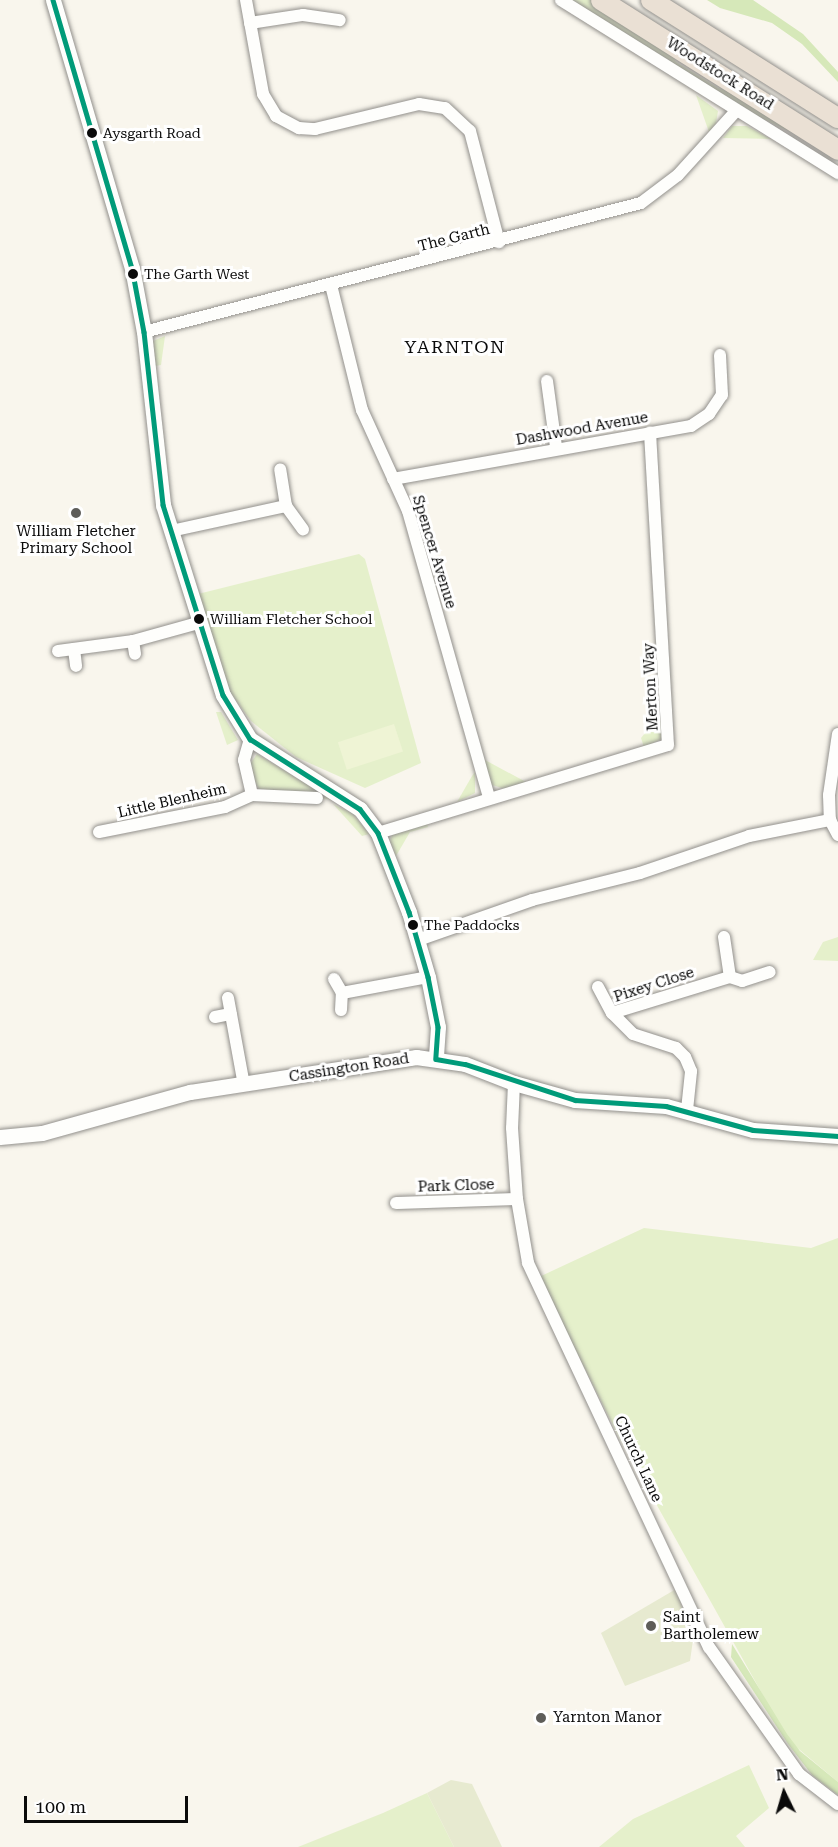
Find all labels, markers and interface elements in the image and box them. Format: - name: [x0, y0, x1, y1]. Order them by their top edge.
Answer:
- street label: Woodstock Road: [663, 34, 777, 114]
- place label: Aysgarth Road: [103, 125, 201, 141]
- marker: Aysgarth Road: [86, 127, 98, 139]
- street label: The Garth: [416, 220, 492, 256]
- place label: The Garth West: [144, 266, 249, 282]
- marker: The Garth West: [127, 268, 139, 280]
- district label: YARNTON: [404, 336, 506, 358]
- street label: Dashwood Avenue: [514, 408, 650, 450]
- street label: Spencer Avenue: [408, 493, 460, 611]
- marker: William Fletcher Primary School: [69, 506, 83, 520]
- place label: William Fletcher Primary School: [16, 522, 136, 557]
- place label: William Fletcher School: [210, 611, 372, 627]
- marker: William Fletcher School: [193, 613, 205, 625]
- street label: Merton Way: [640, 643, 662, 731]
- street label: Little Blenheim: [116, 780, 228, 822]
- place label: The Paddocks: [424, 917, 519, 933]
- marker: The Paddocks: [407, 919, 419, 931]
- street label: Pixey Close: [611, 964, 697, 1006]
- street label: Cassington Road: [288, 1050, 410, 1086]
- street label: Park Close: [417, 1176, 495, 1196]
- street label: Church Lane: [610, 1413, 666, 1505]
- place label: Saint Bartholemew: [663, 1608, 759, 1643]
- marker: Saint Bartholemew: [644, 1619, 658, 1633]
- place label: Yarnton Manor: [553, 1709, 662, 1727]
- marker: Yarnton Manor: [534, 1711, 548, 1725]
- north arrow: [754, 1763, 814, 1823]
- text: N: [775, 1765, 789, 1785]
- scale bar: [27, 1784, 190, 1822]
- text: 100 m: [35, 1796, 86, 1817]

